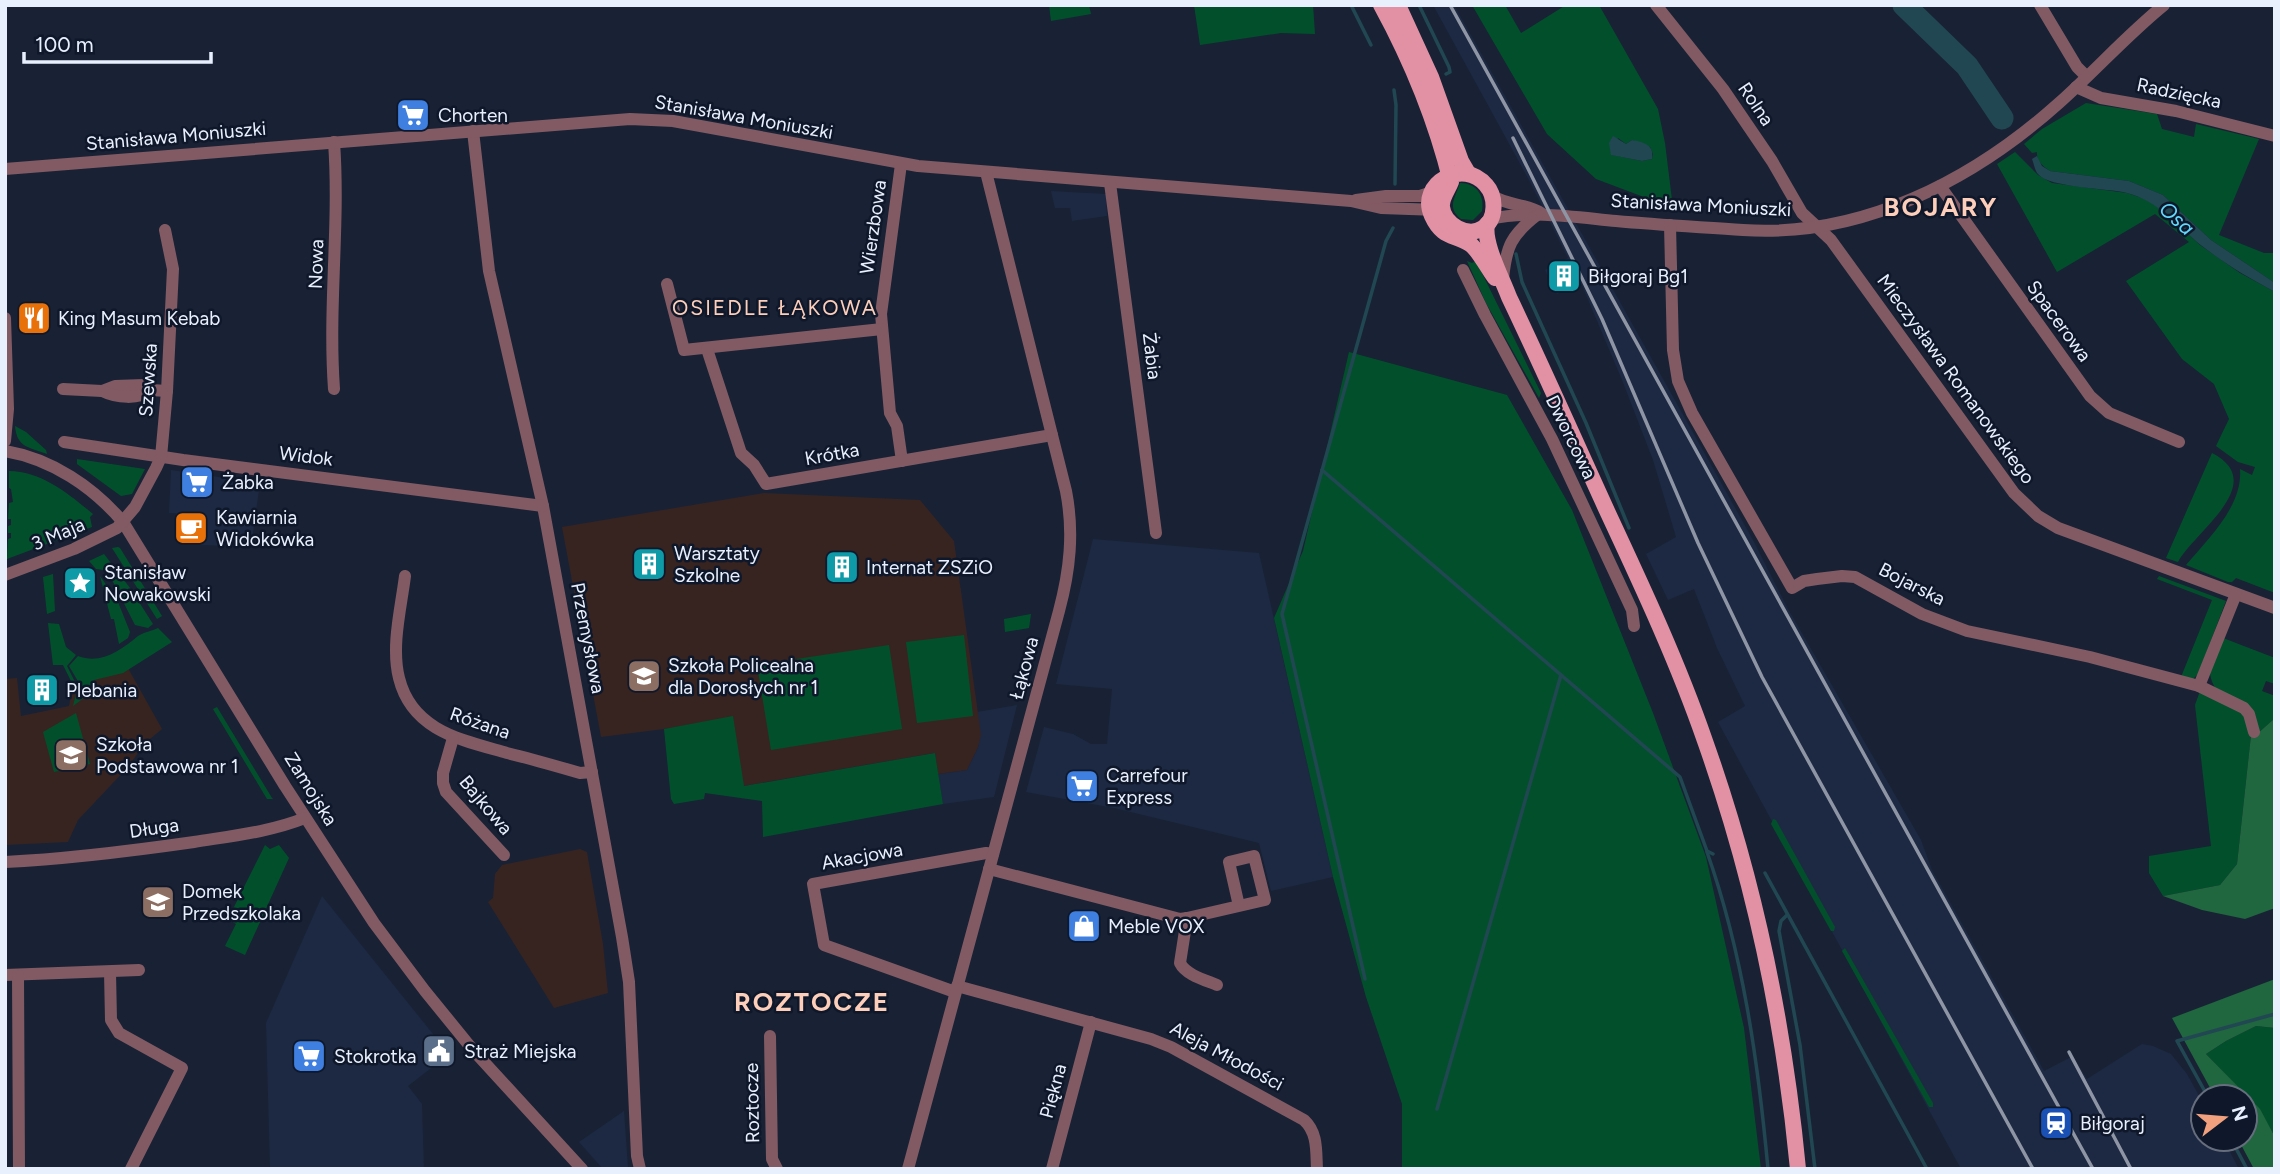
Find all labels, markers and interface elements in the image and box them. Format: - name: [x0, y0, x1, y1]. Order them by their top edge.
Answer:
- scale bar: [24, 21, 212, 65]
- text: 100 m: [35, 32, 94, 57]
- street label: Radzięcka: [2135, 73, 2223, 113]
- street label: Rolna: [1733, 78, 1779, 130]
- street label: Stanisława Moniuszki: [653, 90, 835, 144]
- supermarket icon: Chorten: [394, 96, 432, 134]
- place label: Chorten: [438, 104, 508, 127]
- street label: Stanisława Moniuszki: [85, 117, 267, 155]
- street label: Wierzbowa: [855, 178, 891, 276]
- street label: Stanisława Moniuszki: [1610, 189, 1792, 221]
- district label: BOJARY: [1884, 191, 1998, 223]
- water label: Osa: [2154, 196, 2200, 240]
- street label: Nowa: [304, 239, 328, 289]
- building icon: Biłgoraj Bg1: [1545, 257, 1583, 295]
- place label: Biłgoraj Bg1: [1588, 265, 1688, 288]
- street label: Mieczysława Romanowskiego: [1872, 270, 2040, 488]
- street label: Spacerowa: [2022, 276, 2096, 366]
- district label: OSIEDLE ŁĄKOWA: [672, 295, 878, 320]
- restaurant icon: King Masum Kebab: [15, 299, 53, 337]
- place label: King Masum Kebab: [58, 307, 220, 330]
- street label: Żabia: [1138, 331, 1166, 381]
- street label: Szewska: [134, 342, 162, 418]
- street label: Dworcowa: [1541, 391, 1601, 483]
- street label: Krótka: [803, 438, 861, 470]
- street label: Widok: [278, 441, 335, 471]
- supermarket icon: Żabka: [178, 463, 216, 501]
- place label: Żabka: [222, 471, 274, 494]
- place label: Kawiarnia Widokówka: [216, 506, 314, 551]
- cafe icon: Kawiarnia Widokówka: [172, 509, 210, 547]
- street label: 3 Maja: [28, 513, 88, 555]
- place label: Warsztaty Szkolne: [674, 542, 760, 587]
- building icon: Warsztaty Szkolne: [630, 545, 668, 583]
- building icon: Internat ZSZiO: [823, 548, 861, 586]
- place label: Internat ZSZiO: [866, 556, 993, 579]
- street label: Bojarska: [1875, 558, 1949, 610]
- place label: Stanisław Nowakowski: [104, 561, 211, 606]
- place icon: Stanisław Nowakowski: [61, 564, 99, 602]
- street label: Przemysłowa: [566, 581, 610, 695]
- street label: Łąkowa: [1005, 634, 1043, 702]
- place label: Szkoła Policealna dla Dorosłych nr 1: [668, 654, 818, 699]
- school or university icon: Szkoła Policealna dla Dorosłych nr 1: [625, 657, 663, 695]
- building icon: Plebania: [23, 671, 61, 709]
- place label: Plebania: [66, 679, 137, 702]
- street label: Różana: [447, 702, 513, 744]
- place label: Szkoła Podstawowa nr 1: [96, 733, 239, 778]
- school or university icon: Szkoła Podstawowa nr 1: [52, 736, 90, 774]
- street label: Zamojska: [280, 748, 342, 830]
- place label: Carrefour Express: [1106, 764, 1188, 809]
- supermarket icon: Carrefour Express: [1063, 767, 1101, 805]
- street label: Bajkowa: [455, 771, 517, 839]
- street label: Długa: [128, 813, 180, 843]
- street label: Akacjowa: [820, 838, 904, 874]
- place label: Domek Przedszkolaka: [182, 880, 301, 925]
- school or university icon: Domek Przedszkolaka: [139, 883, 177, 921]
- shop icon: Meble VOX: [1065, 907, 1103, 945]
- place label: Meble VOX: [1108, 915, 1205, 938]
- district label: ROZTOCZE: [734, 986, 890, 1018]
- street label: Aleja Młodości: [1166, 1016, 1288, 1096]
- public building icon: Straż Miejska: [420, 1032, 458, 1070]
- supermarket icon: Stokrotka: [290, 1037, 328, 1075]
- place label: Straż Miejska: [464, 1040, 577, 1063]
- place label: Stokrotka: [334, 1045, 416, 1068]
- street label: Piękna: [1035, 1061, 1071, 1121]
- street label: Roztocze: [740, 1063, 764, 1143]
- north arrow: [2189, 1083, 2259, 1153]
- text: N: [2227, 1103, 2253, 1124]
- station icon: Biłgoraj: [2037, 1104, 2075, 1142]
- place label: Biłgoraj: [2080, 1112, 2145, 1135]

